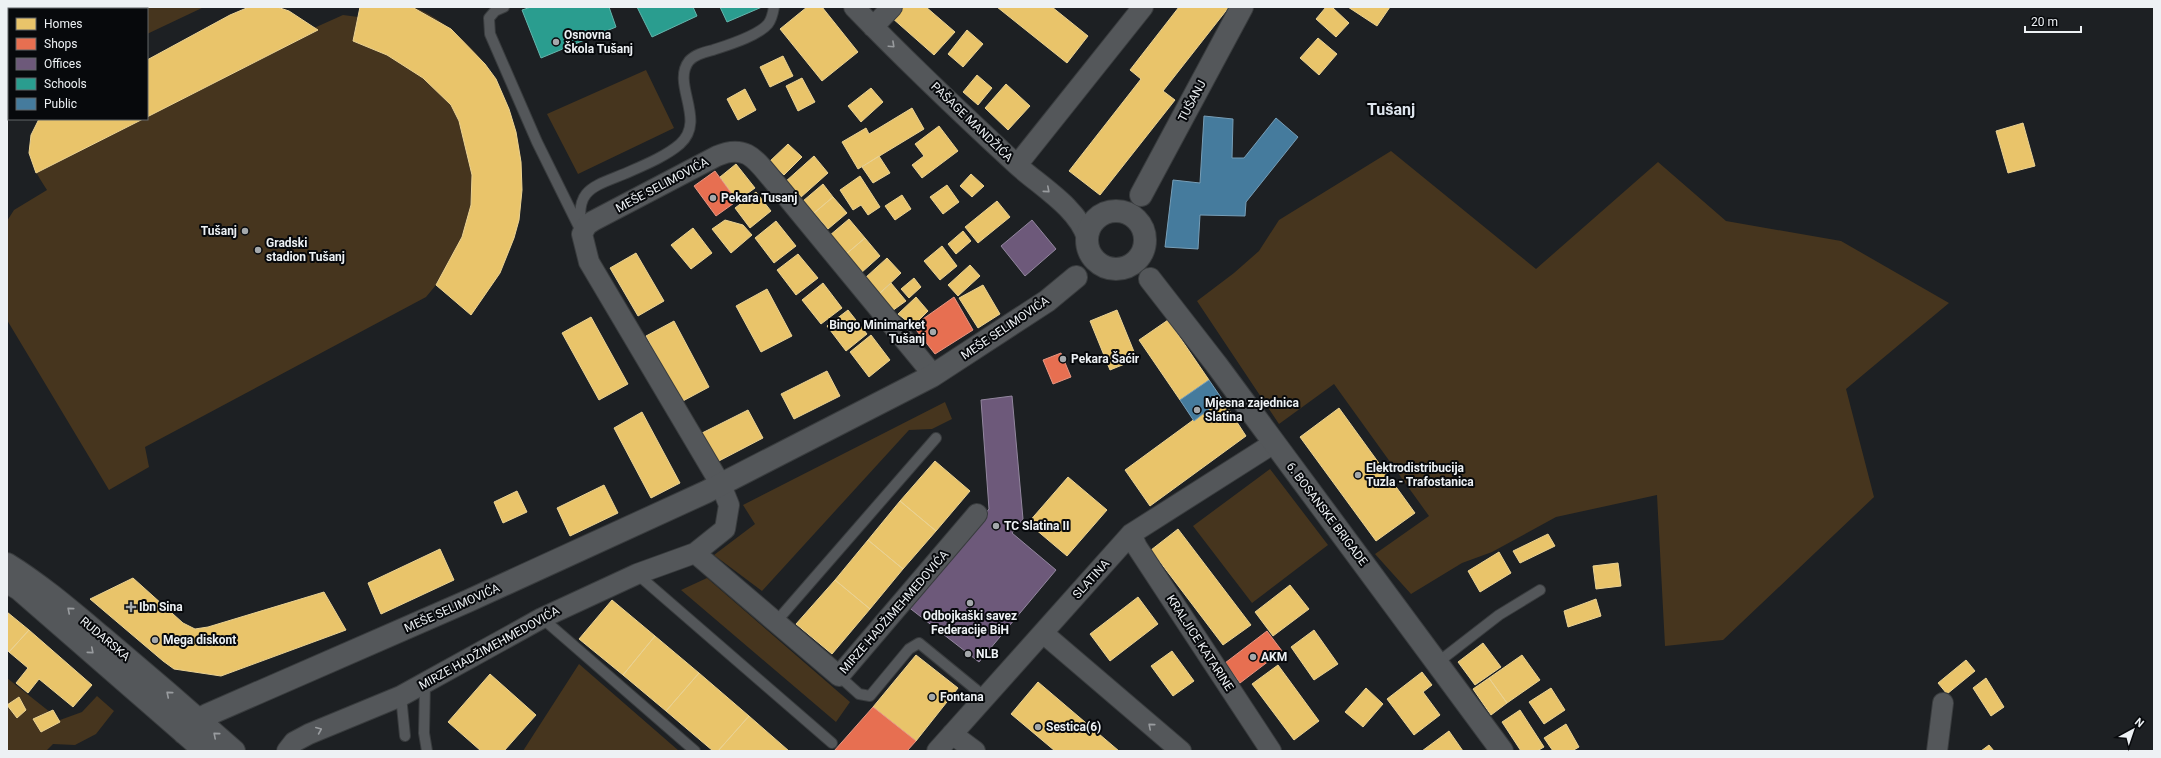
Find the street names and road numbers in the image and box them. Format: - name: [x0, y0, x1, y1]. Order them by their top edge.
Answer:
- street label: TUŠANJ: [1174, 77, 1209, 124]
- street label: PAŠAGE MANDŽIĆA: [928, 79, 1017, 165]
- street label: MEŠE SELIMOVIĆA: [613, 154, 711, 215]
- street label: MEŠE SELIMOVIĆA: [958, 292, 1052, 363]
- street label: 6. BOSANSKE BRIGADE: [1284, 460, 1370, 568]
- street label: MIRZE HADŽIMEHMEDOVIĆA: [836, 547, 951, 676]
- street label: SLATINA: [1070, 556, 1112, 601]
- street label: MEŠE SELIMOVIĆA: [402, 580, 502, 635]
- street label: KRALJICE KATARINE: [1164, 592, 1236, 694]
- street label: MIRZE HADŽIMEHMEDOVIĆA: [416, 602, 562, 693]
- street label: RUDARSKA: [77, 614, 133, 664]

